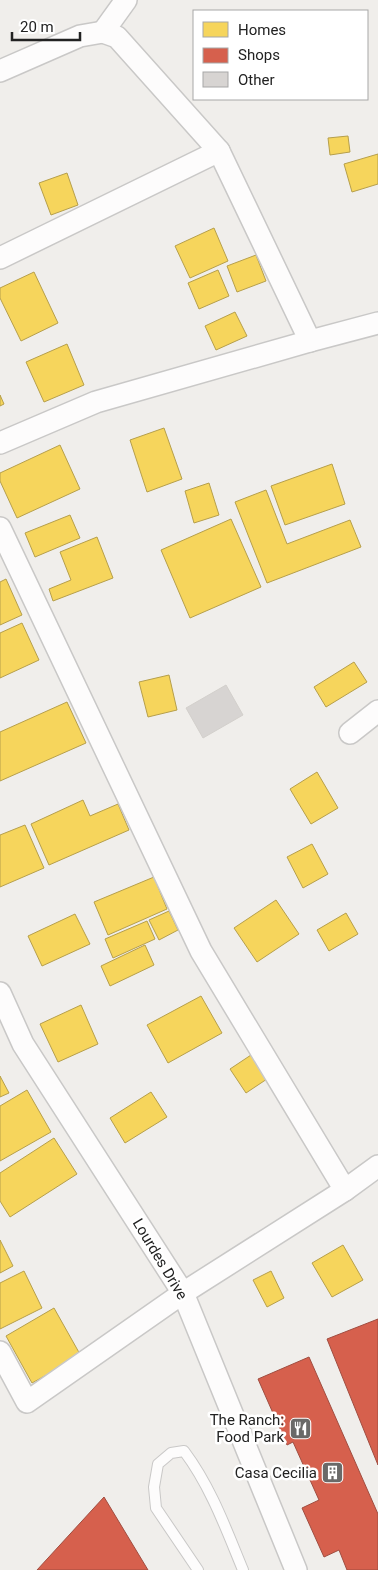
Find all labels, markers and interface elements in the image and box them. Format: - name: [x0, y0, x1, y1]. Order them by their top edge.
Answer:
- scale bar: [12, 10, 80, 42]
- legend: [193, 10, 368, 100]
- text: 20 m: [20, 18, 54, 36]
- text: Homes: [238, 21, 286, 39]
- text: Shops: [238, 46, 280, 64]
- text: Other: [238, 71, 275, 89]
- street label: Lourdes Drive: [129, 1215, 191, 1303]
- place label: The Ranch: Food Park: [210, 1411, 284, 1446]
- restaurant icon: The Ranch: Food Park: [288, 1417, 312, 1441]
- building icon: Casa Cecilia: [321, 1461, 345, 1485]
- place label: Casa Cecilia: [235, 1464, 317, 1482]

